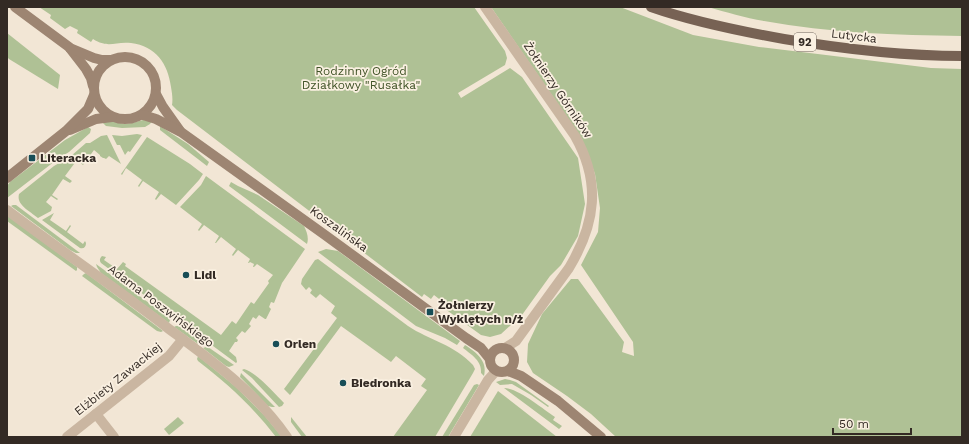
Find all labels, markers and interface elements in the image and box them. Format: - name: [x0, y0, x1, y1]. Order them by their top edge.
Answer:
- street label: Lutycka: [830, 26, 878, 46]
- road number: 92: [794, 33, 816, 51]
- street label: Żołnierzy Górników: [521, 39, 595, 141]
- park label: Rodzinny Ogród Działkowy "Rusałka": [302, 64, 420, 92]
- place label: Literacka: [40, 151, 96, 165]
- marker: Literacka: [27, 153, 37, 163]
- street label: Koszalińska: [307, 203, 371, 255]
- street label: Adama Poszwińskiego: [105, 262, 217, 350]
- place label: Lidl: [194, 268, 216, 282]
- marker: Lidl: [181, 270, 191, 280]
- place label: Żołnierzy Wyklętych n/ż: [438, 298, 523, 326]
- marker: Żołnierzy Wyklętych n/ż: [425, 307, 435, 317]
- place label: Orlen: [284, 337, 316, 351]
- marker: Orlen: [271, 339, 281, 349]
- street label: Elżbiety Zawackiej: [72, 340, 164, 418]
- place label: Biedronka: [351, 376, 411, 390]
- marker: Biedronka: [338, 378, 348, 388]
- scale bar: [833, 410, 911, 436]
- text: 50 m: [839, 417, 869, 431]

